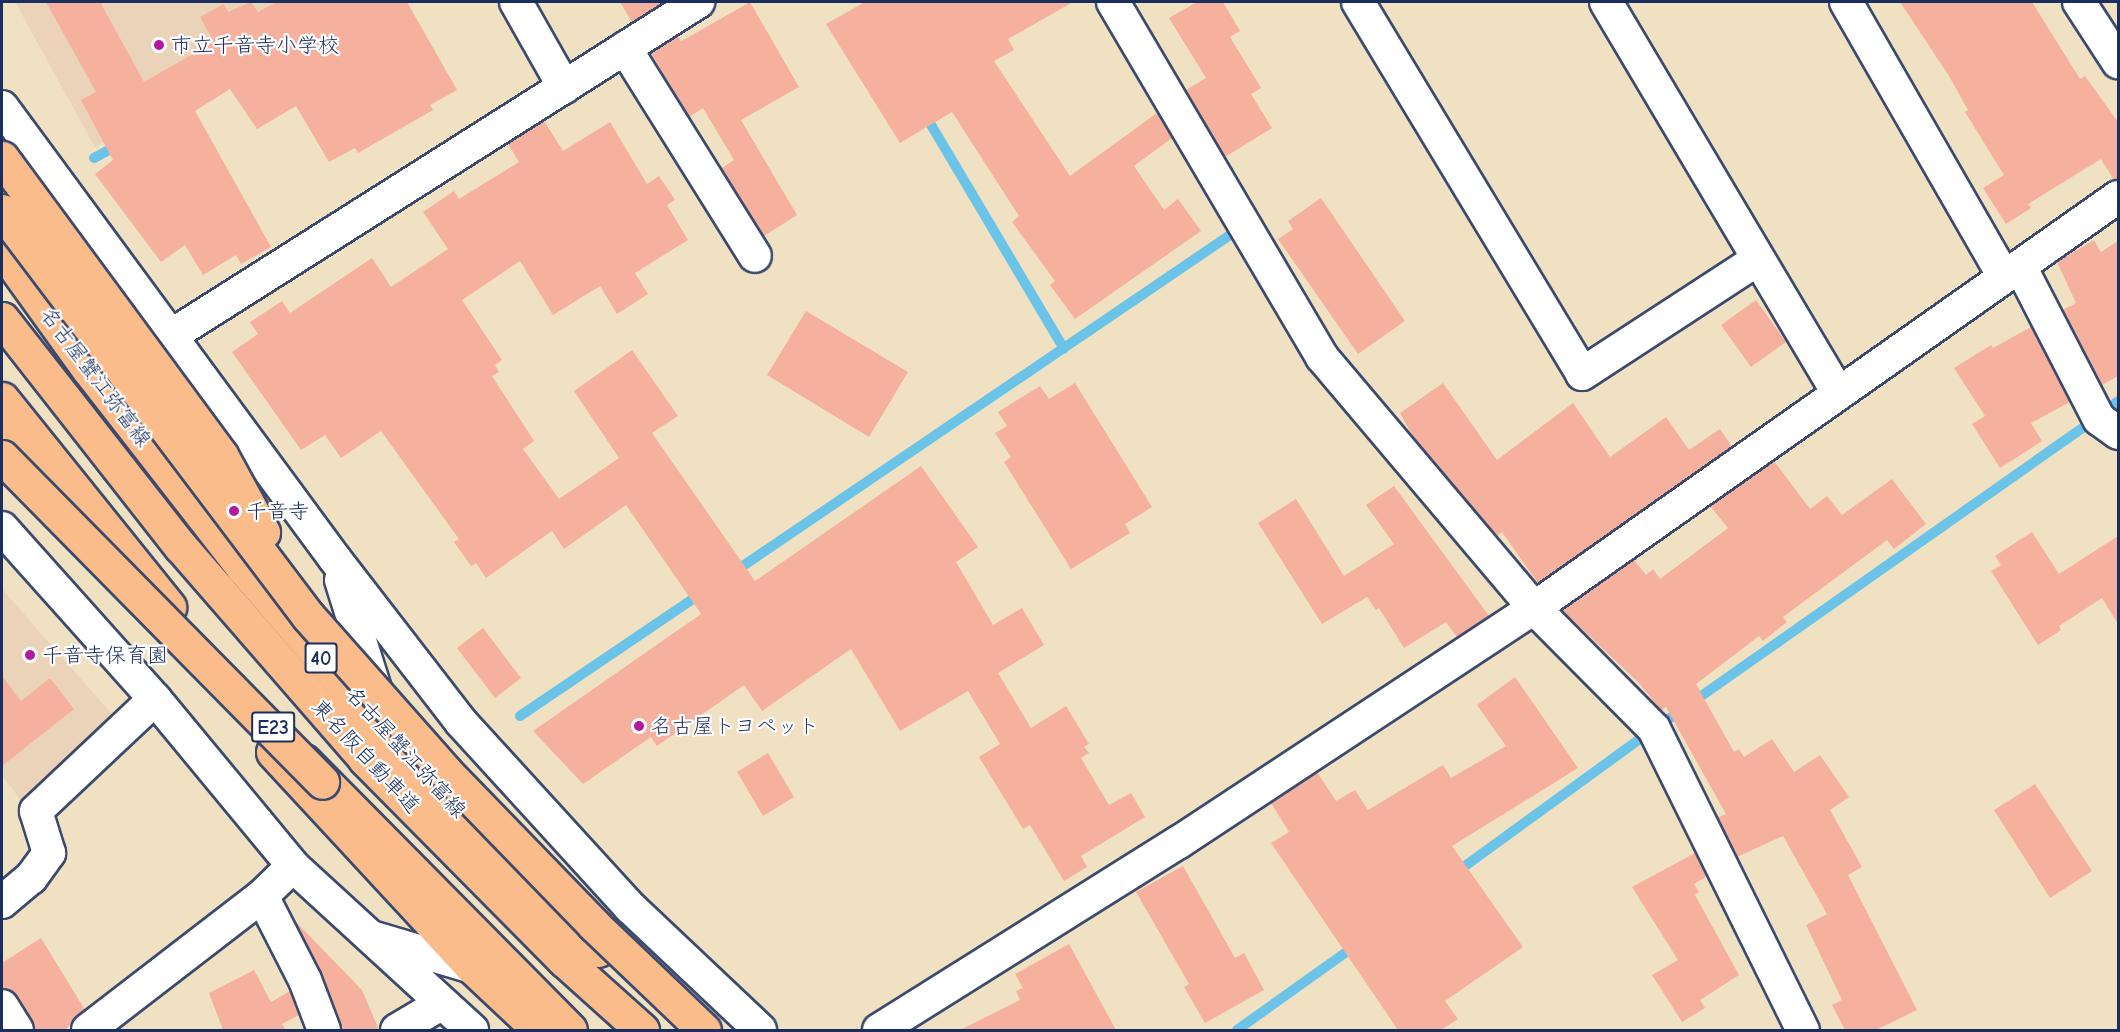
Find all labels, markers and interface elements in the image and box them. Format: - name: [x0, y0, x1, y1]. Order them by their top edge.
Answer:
- place label: 市立千音寺小学校: [171, 32, 339, 58]
- marker: 市立千音寺小学校: [152, 38, 166, 52]
- street label: 名古屋蟹江弥富線: [35, 302, 157, 452]
- place label: 千音寺: [246, 498, 309, 524]
- marker: 千音寺: [227, 504, 241, 518]
- road number: 40: [304, 641, 338, 675]
- place label: 千音寺保育園: [42, 642, 168, 668]
- marker: 千音寺保育園: [23, 648, 37, 662]
- street label: 名古屋蟹江弥富線: [340, 681, 472, 823]
- street label: 東名阪自動車道: [307, 694, 425, 818]
- road number: E23: [250, 710, 296, 744]
- place label: 名古屋トヨペット: [651, 713, 819, 739]
- marker: 名古屋トヨペット: [632, 719, 646, 733]

